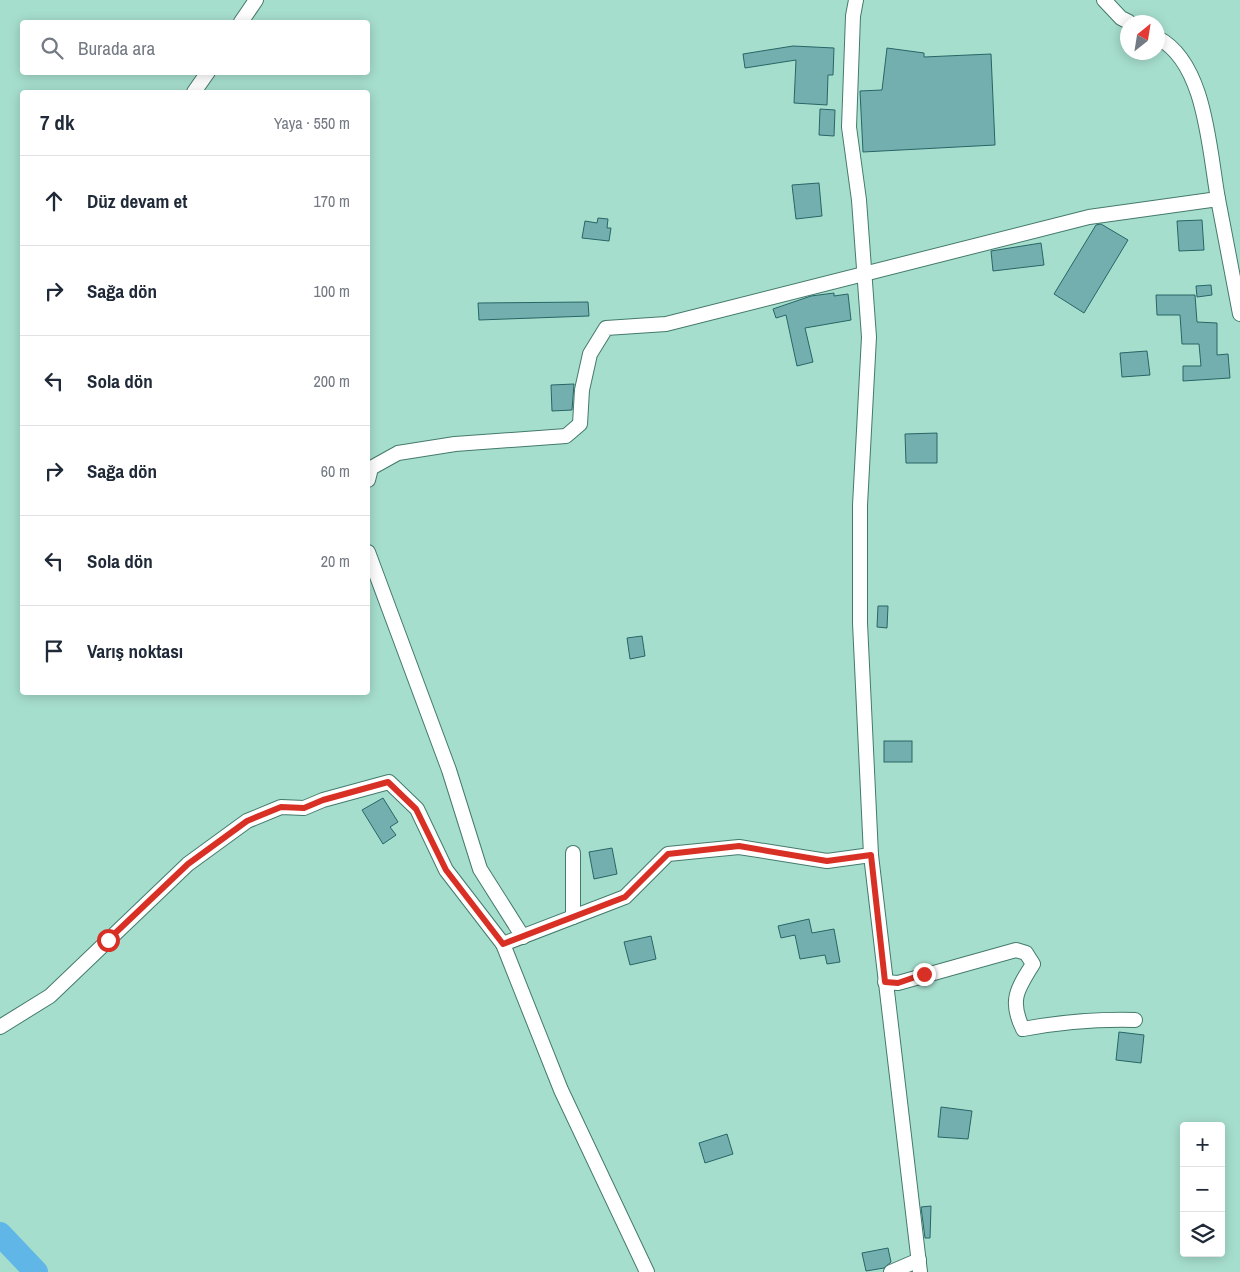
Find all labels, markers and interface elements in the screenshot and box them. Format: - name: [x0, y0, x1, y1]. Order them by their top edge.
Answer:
- north arrow: [1120, 15, 1165, 60]
- search box: [20, 20, 370, 75]
- icon: search: [38, 34, 66, 62]
- text: Burada ara: [78, 35, 155, 61]
- text: 7 dk: [40, 108, 74, 137]
- text: Yaya · 550 m: [274, 112, 350, 134]
- icon: ahead: [40, 187, 68, 215]
- text: Düz devam et: [87, 188, 187, 214]
- text: 170 m: [314, 190, 350, 212]
- icon: right: [40, 277, 68, 305]
- text: Sağa dön: [87, 278, 157, 304]
- text: 100 m: [314, 280, 350, 302]
- icon: left: [40, 367, 68, 395]
- text: Sola dön: [87, 368, 153, 394]
- text: 200 m: [314, 370, 350, 392]
- icon: right: [40, 457, 68, 485]
- text: Sağa dön: [87, 458, 157, 484]
- text: 60 m: [321, 460, 350, 482]
- icon: left: [40, 547, 68, 575]
- text: Sola dön: [87, 548, 153, 574]
- text: 20 m: [321, 550, 350, 572]
- icon: arrive: [40, 637, 68, 665]
- text: Varış noktası: [87, 638, 183, 664]
- route start: [97, 929, 120, 952]
- route end: [913, 963, 936, 986]
- map controls: [1180, 1122, 1225, 1257]
- button: +: [1180, 1122, 1225, 1167]
- button: −: [1180, 1167, 1225, 1212]
- button: layers: [1180, 1212, 1225, 1257]

